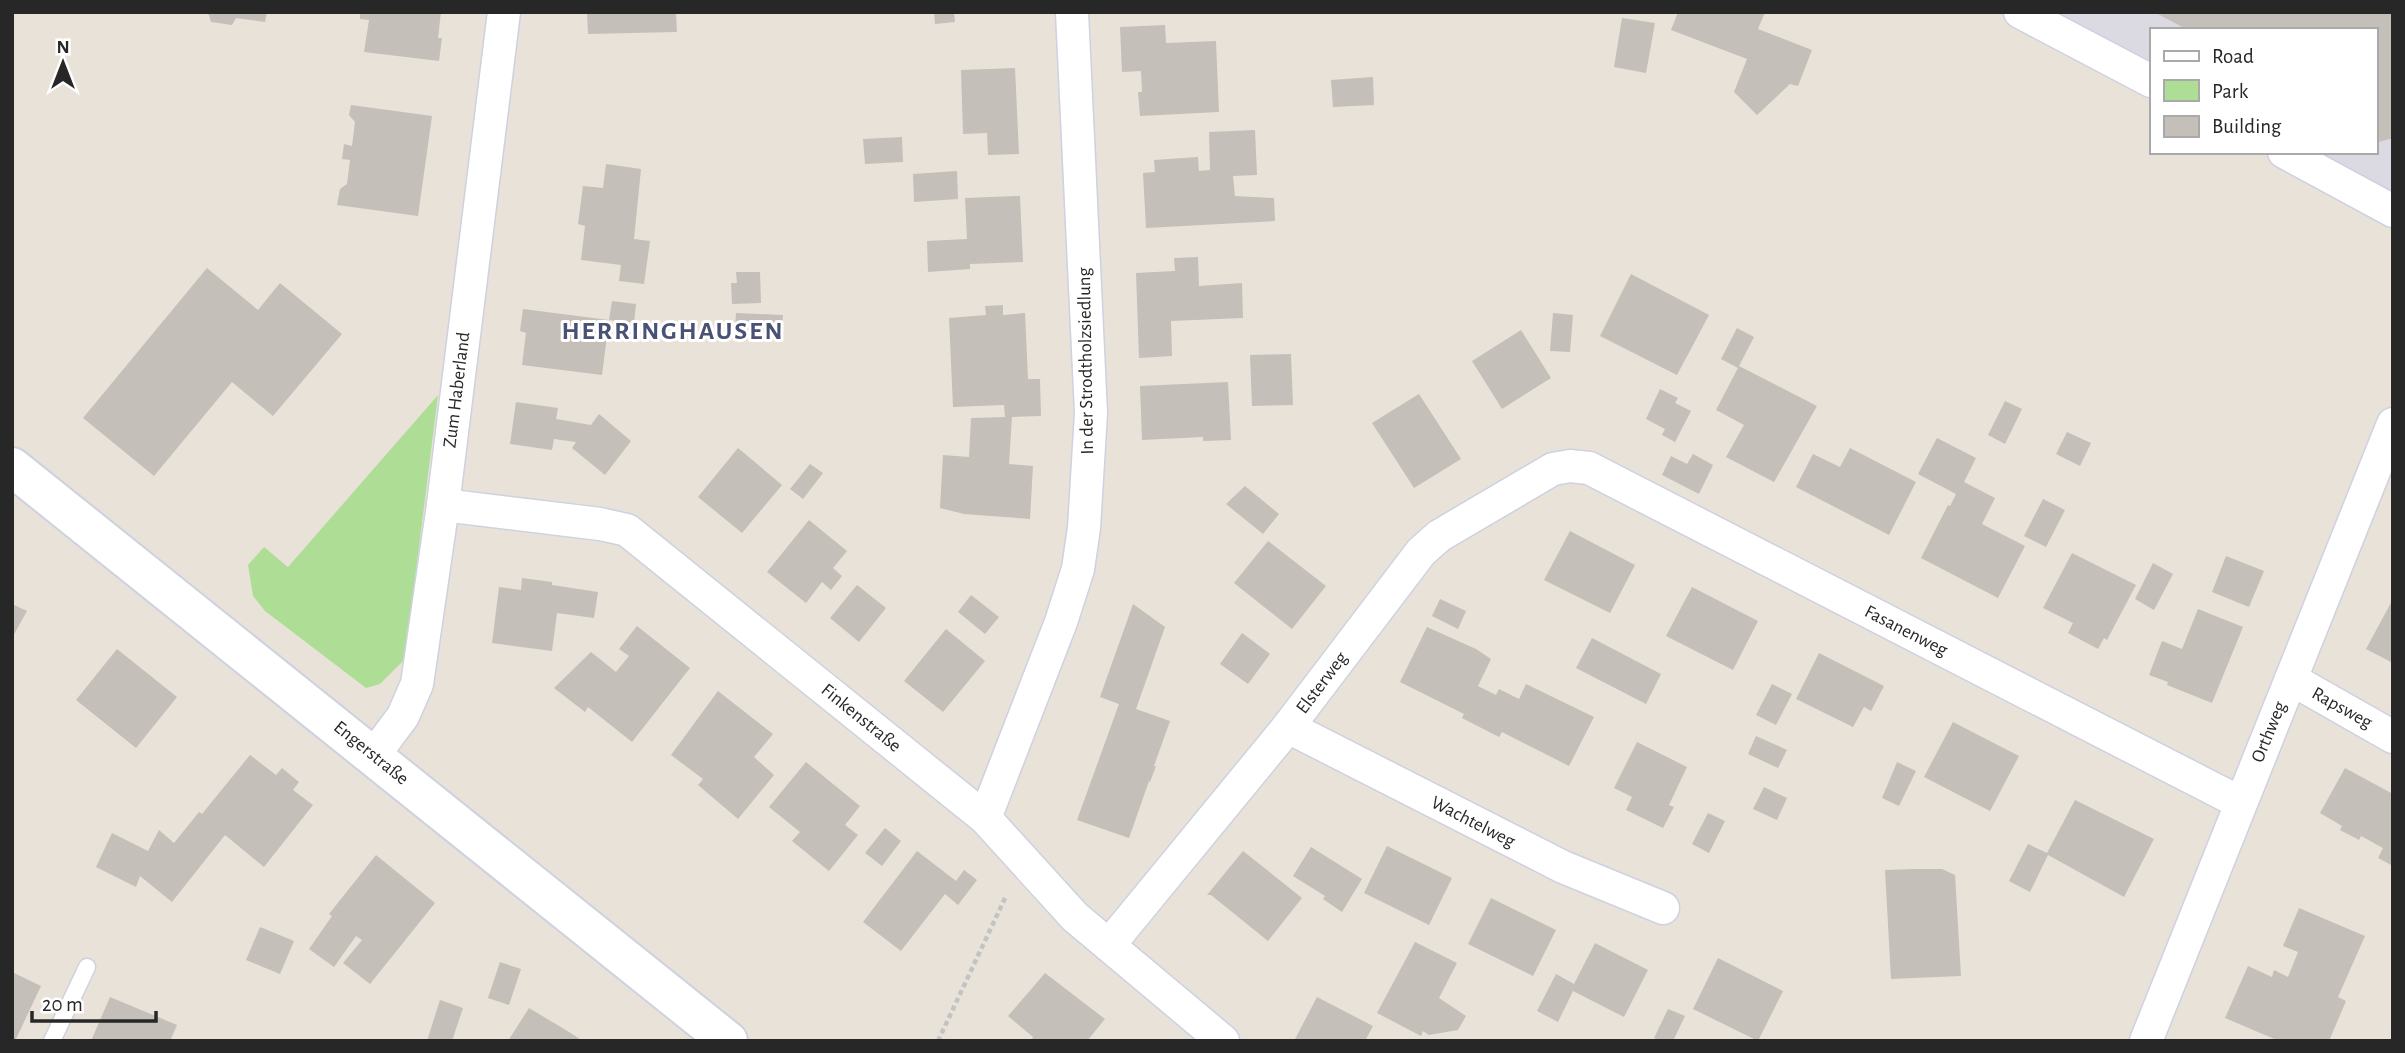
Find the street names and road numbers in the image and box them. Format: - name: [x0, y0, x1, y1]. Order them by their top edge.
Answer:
- street label: In der Strodtholzsiedlung: [1075, 266, 1097, 455]
- street label: Zum Haberland: [440, 331, 474, 449]
- street label: Fasanenweg: [1861, 602, 1951, 660]
- street label: Elsterweg: [1293, 648, 1352, 718]
- street label: Finkenstraße: [817, 680, 905, 756]
- street label: Rapsweg: [2309, 684, 2376, 733]
- street label: Orthweg: [2248, 698, 2290, 765]
- street label: Engerstraße: [330, 717, 412, 789]
- street label: Wachtelweg: [1428, 793, 1519, 852]

